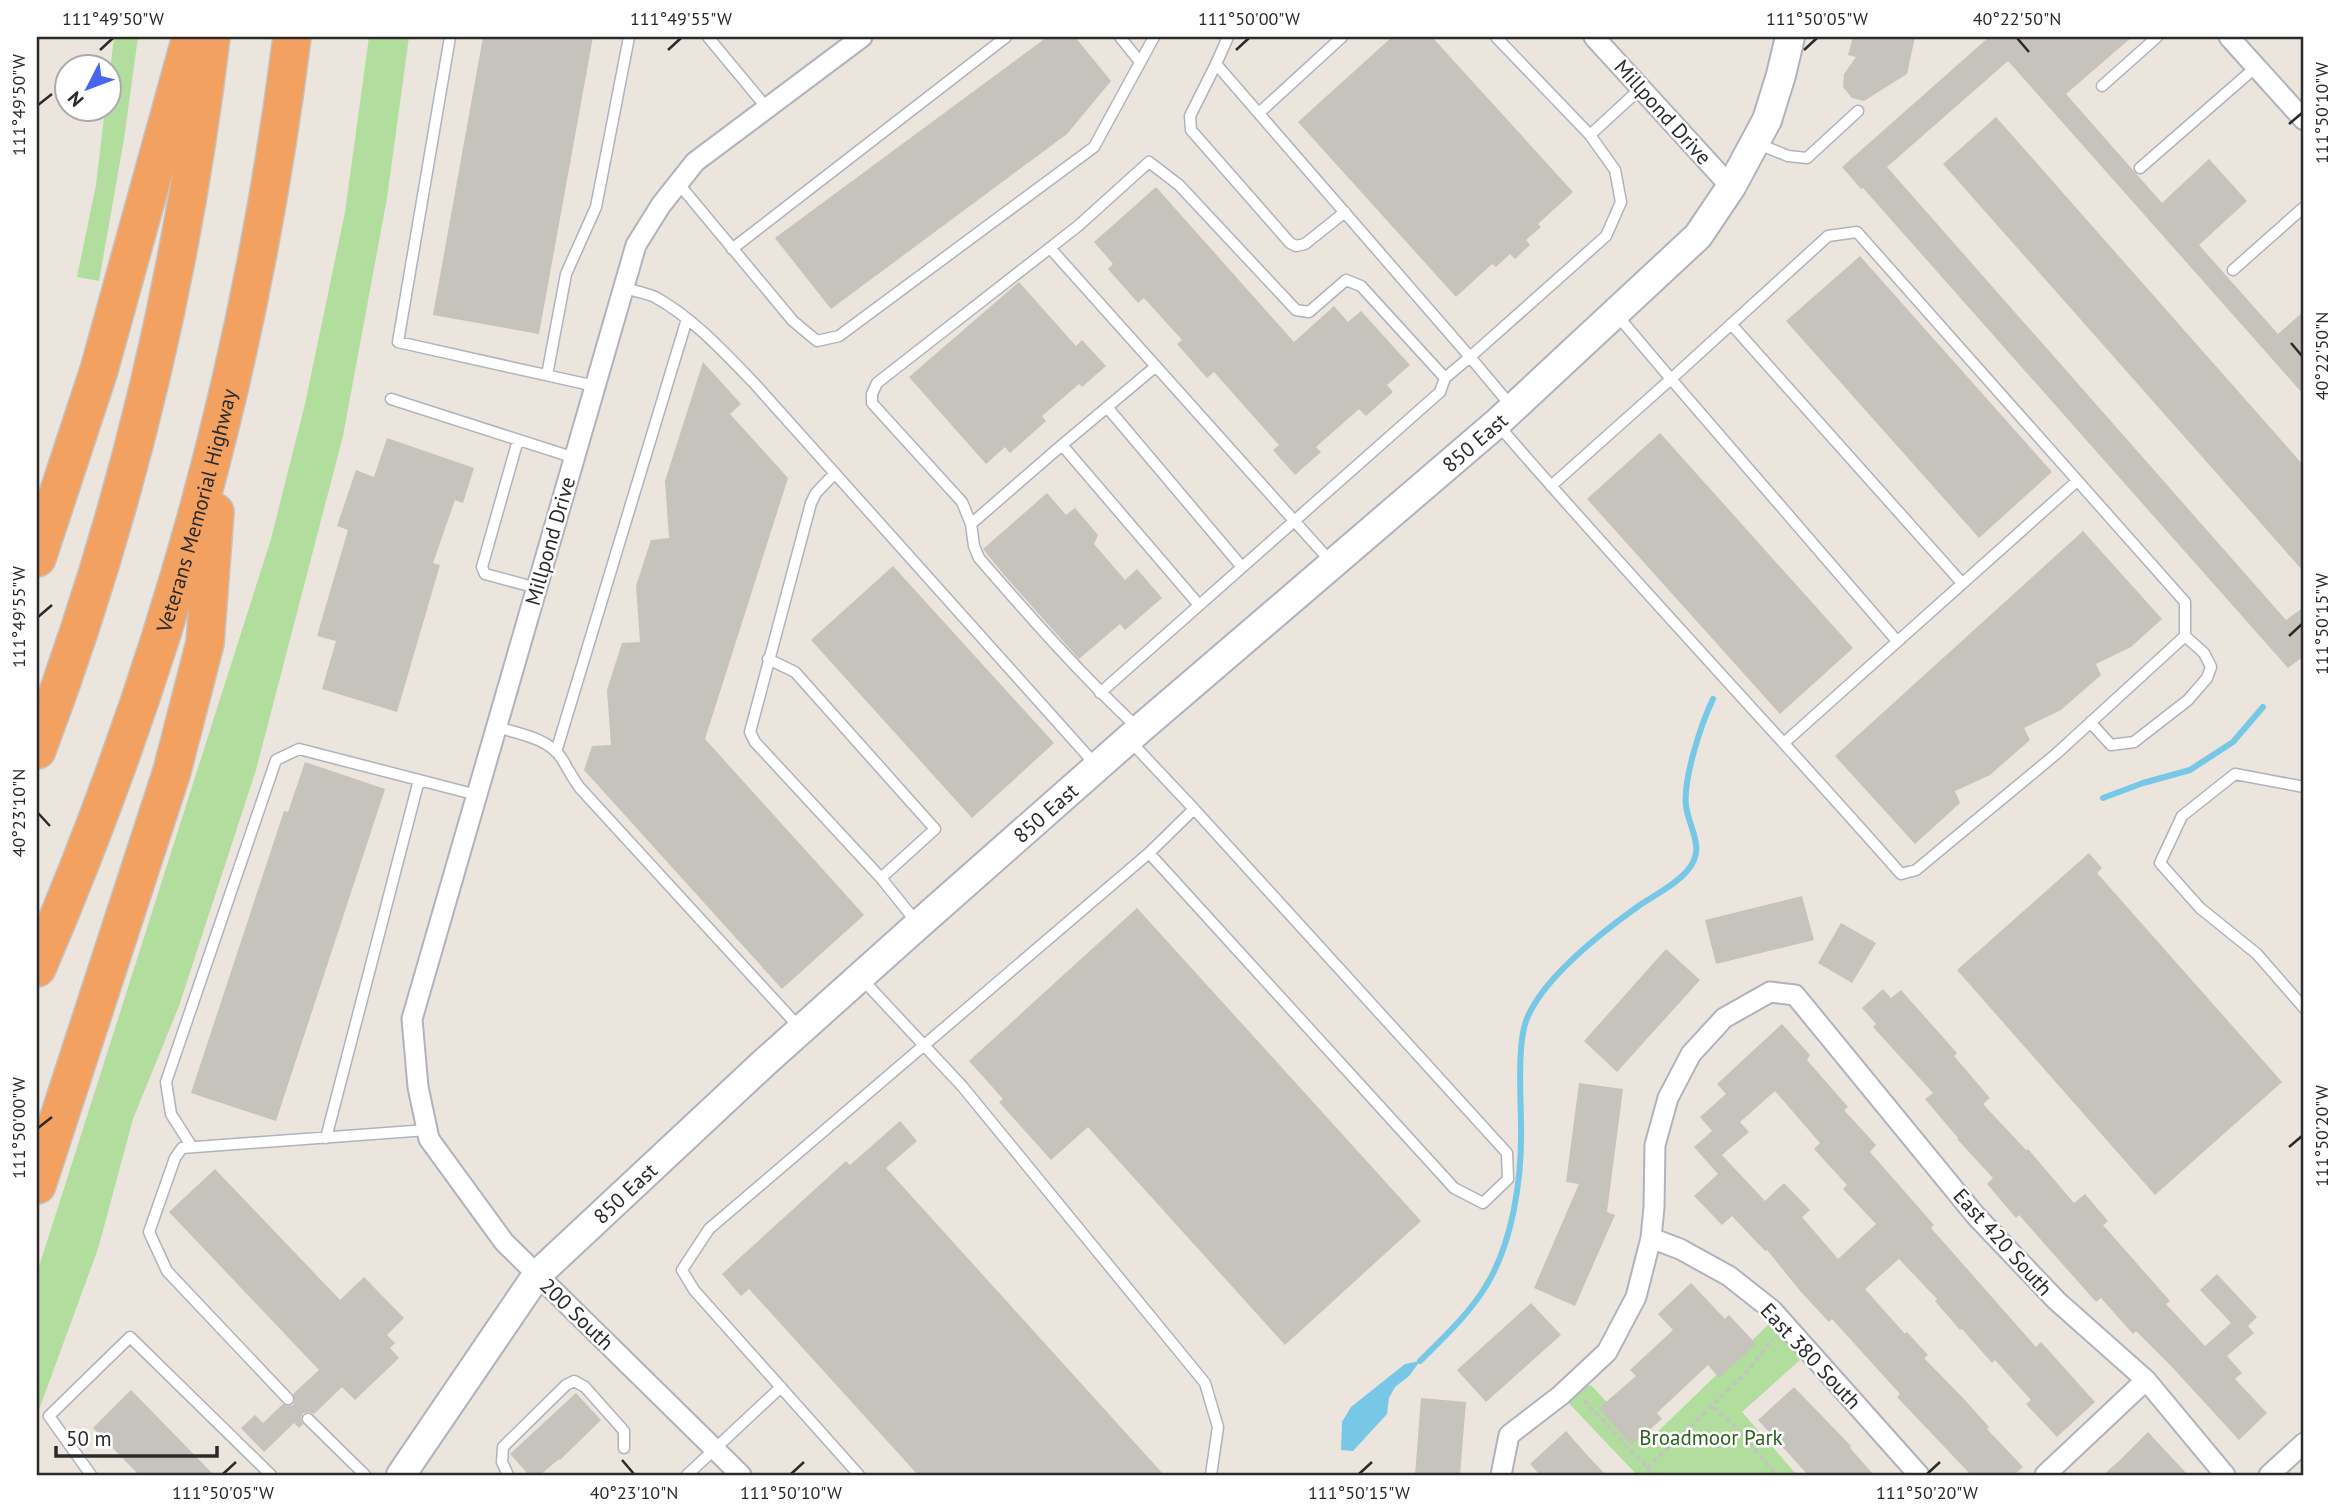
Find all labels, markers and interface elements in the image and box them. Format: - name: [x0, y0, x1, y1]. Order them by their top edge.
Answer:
- text: 111°49'50"W: [62, 7, 164, 30]
- text: 111°49'55"W: [630, 7, 732, 30]
- text: 111°50'00"W: [1198, 7, 1300, 30]
- text: 111°50'05"W: [1766, 7, 1868, 30]
- text: 40°22'50"N: [1973, 7, 2061, 30]
- north arrow: [52, 52, 122, 122]
- text: 111°49'50"W: [7, 54, 30, 156]
- street label: Millpond Drive: [1609, 54, 1717, 170]
- text: 111°50'10"W: [2310, 62, 2333, 164]
- text: N: [62, 87, 88, 112]
- text: 40°22'50"N: [2310, 312, 2333, 400]
- street label: Veterans Memorial Highway: [149, 386, 242, 636]
- street label: 850 East: [1436, 407, 1513, 478]
- street label: Millpond Drive: [519, 474, 581, 608]
- text: 111°49'55"W: [7, 566, 30, 668]
- text: 111°50'15"W: [2310, 573, 2333, 675]
- text: 40°23'10"N: [7, 769, 30, 857]
- street label: 850 East: [1007, 777, 1083, 848]
- text: 111°50'00"W: [7, 1077, 30, 1179]
- text: 111°50'20"W: [2310, 1085, 2333, 1187]
- street label: 850 East: [587, 1157, 662, 1229]
- street label: East 420 South: [1948, 1183, 2058, 1301]
- street label: 200 South: [534, 1272, 620, 1356]
- street label: East 380 South: [1755, 1297, 1867, 1415]
- scale bar: [56, 1414, 217, 1458]
- park label: Broadmoor Park: [1639, 1424, 1783, 1451]
- text: 50 m: [66, 1425, 112, 1452]
- text: 111°50'05"W: [172, 1481, 274, 1504]
- text: 40°23'10"N: [590, 1481, 678, 1504]
- text: 111°50'10"W: [740, 1481, 842, 1504]
- text: 111°50'15"W: [1308, 1481, 1410, 1504]
- text: 111°50'20"W: [1876, 1481, 1978, 1504]

